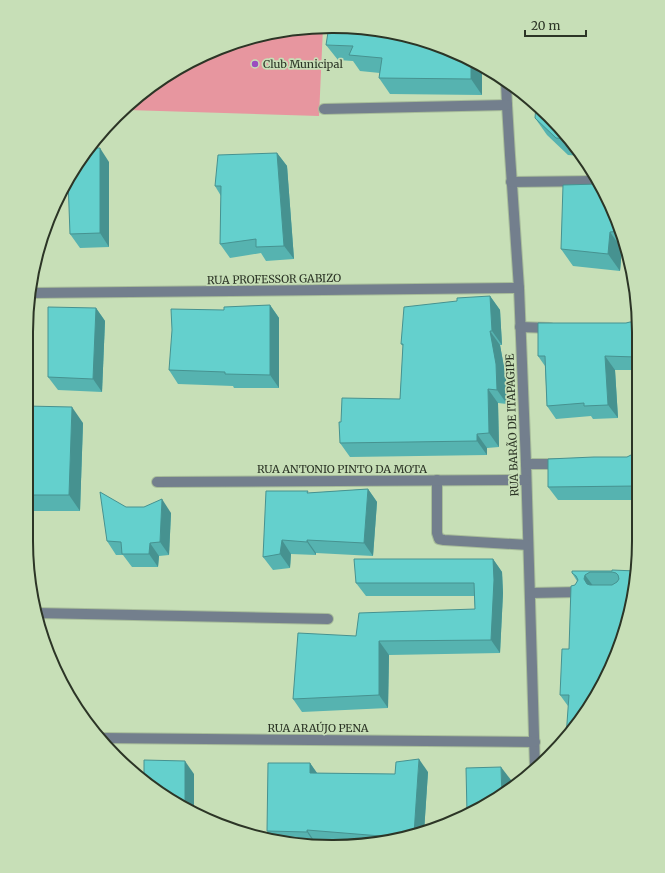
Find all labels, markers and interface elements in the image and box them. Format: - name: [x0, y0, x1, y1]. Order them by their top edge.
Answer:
- scale bar: [525, 12, 586, 38]
- text: 20 m: [531, 18, 560, 33]
- place label: Club Municipal: [263, 57, 343, 71]
- marker: Club Municipal: [250, 59, 260, 69]
- street label: RUA PROFESSOR GABIZO: [207, 271, 341, 287]
- street label: RUA BARÃO DE ITAPAGIPE: [503, 353, 521, 497]
- street label: RUA ANTONIO PINTO DA MOTA: [257, 462, 427, 476]
- street label: RUA ARAÚJO PENA: [267, 721, 369, 735]

